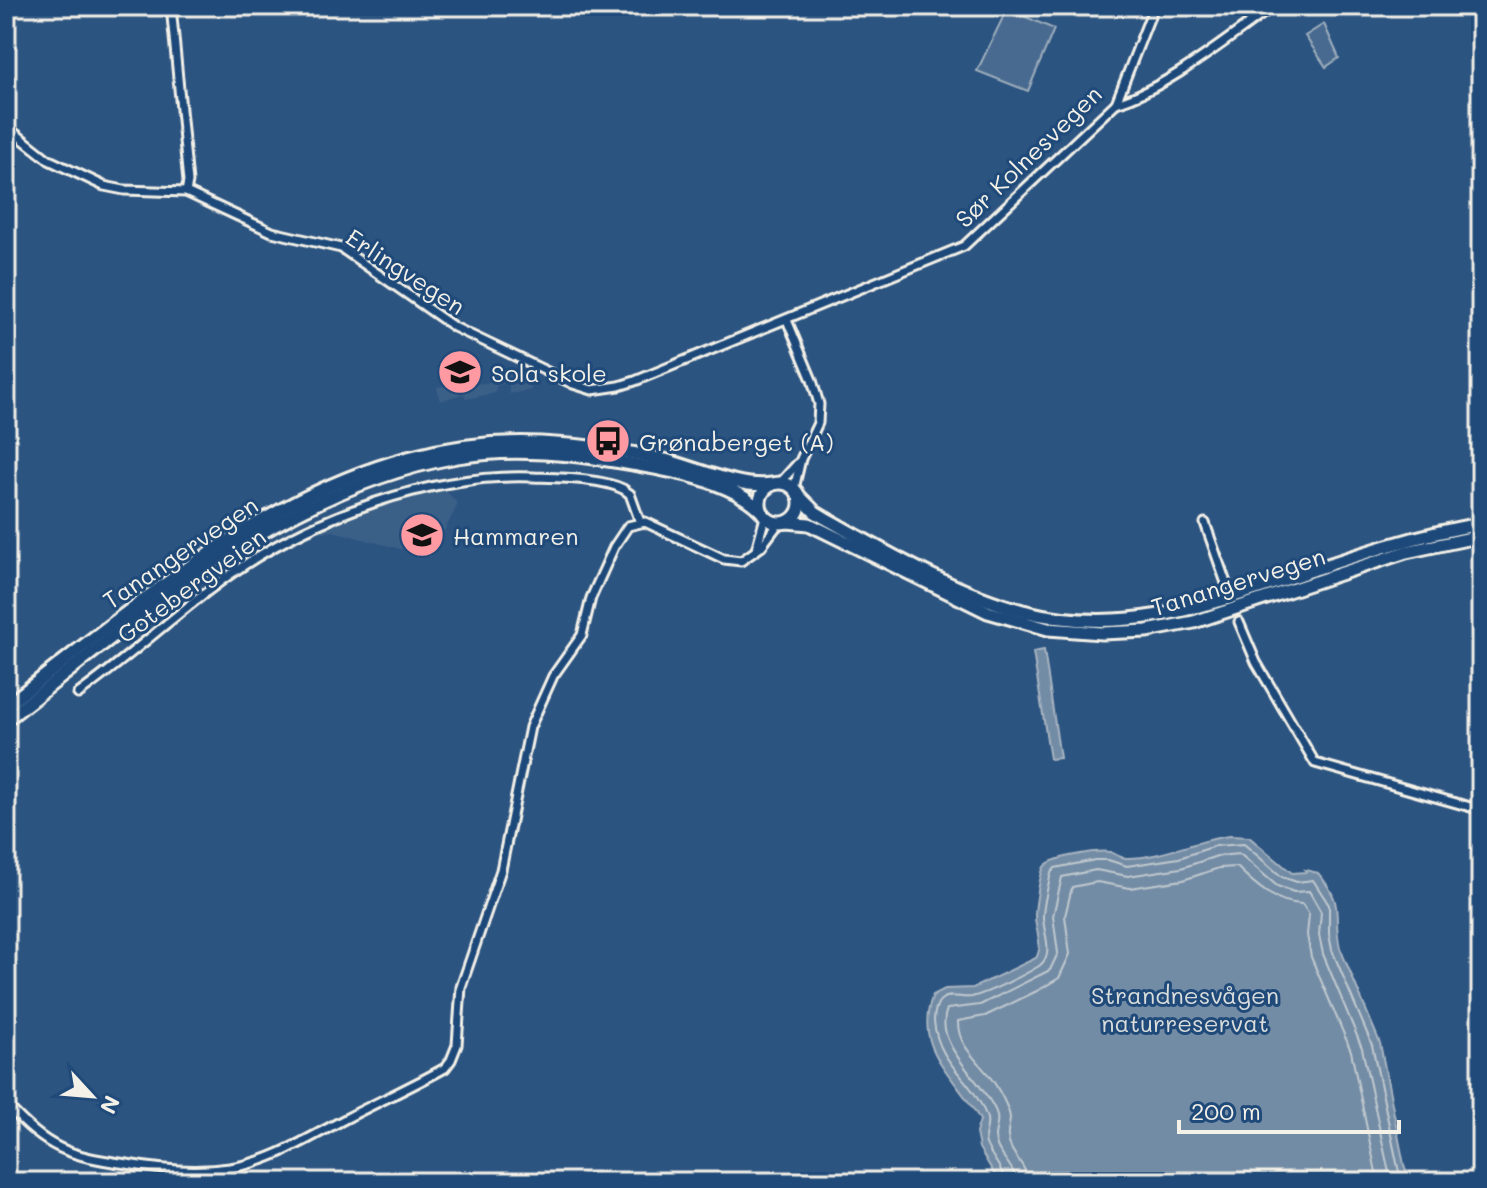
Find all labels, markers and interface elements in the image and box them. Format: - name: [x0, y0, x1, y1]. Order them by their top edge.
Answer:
- street label: Sør Kolnesvegen: [948, 78, 1108, 234]
- street label: Erlingvegen: [341, 221, 471, 321]
- school or university icon: Sola skole: [436, 348, 484, 396]
- place label: Sola skole: [491, 357, 607, 388]
- bus stop icon: Grønaberget (A): [584, 417, 632, 465]
- place label: Grønaberget (A): [639, 426, 834, 457]
- street label: Tanangervegen: [97, 489, 263, 615]
- school or university icon: Hammaren: [398, 511, 446, 559]
- place label: Hammaren: [453, 520, 578, 551]
- street label: Gotebergveien: [110, 521, 272, 649]
- street label: Tanangervegen: [1147, 540, 1329, 622]
- park label: Strandnesvågen naturreservat: [1091, 979, 1279, 1038]
- north arrow: [52, 1056, 132, 1136]
- scale bar: [1179, 1084, 1399, 1134]
- text: N: [94, 1091, 127, 1119]
- text: 200 m: [1191, 1095, 1261, 1126]

